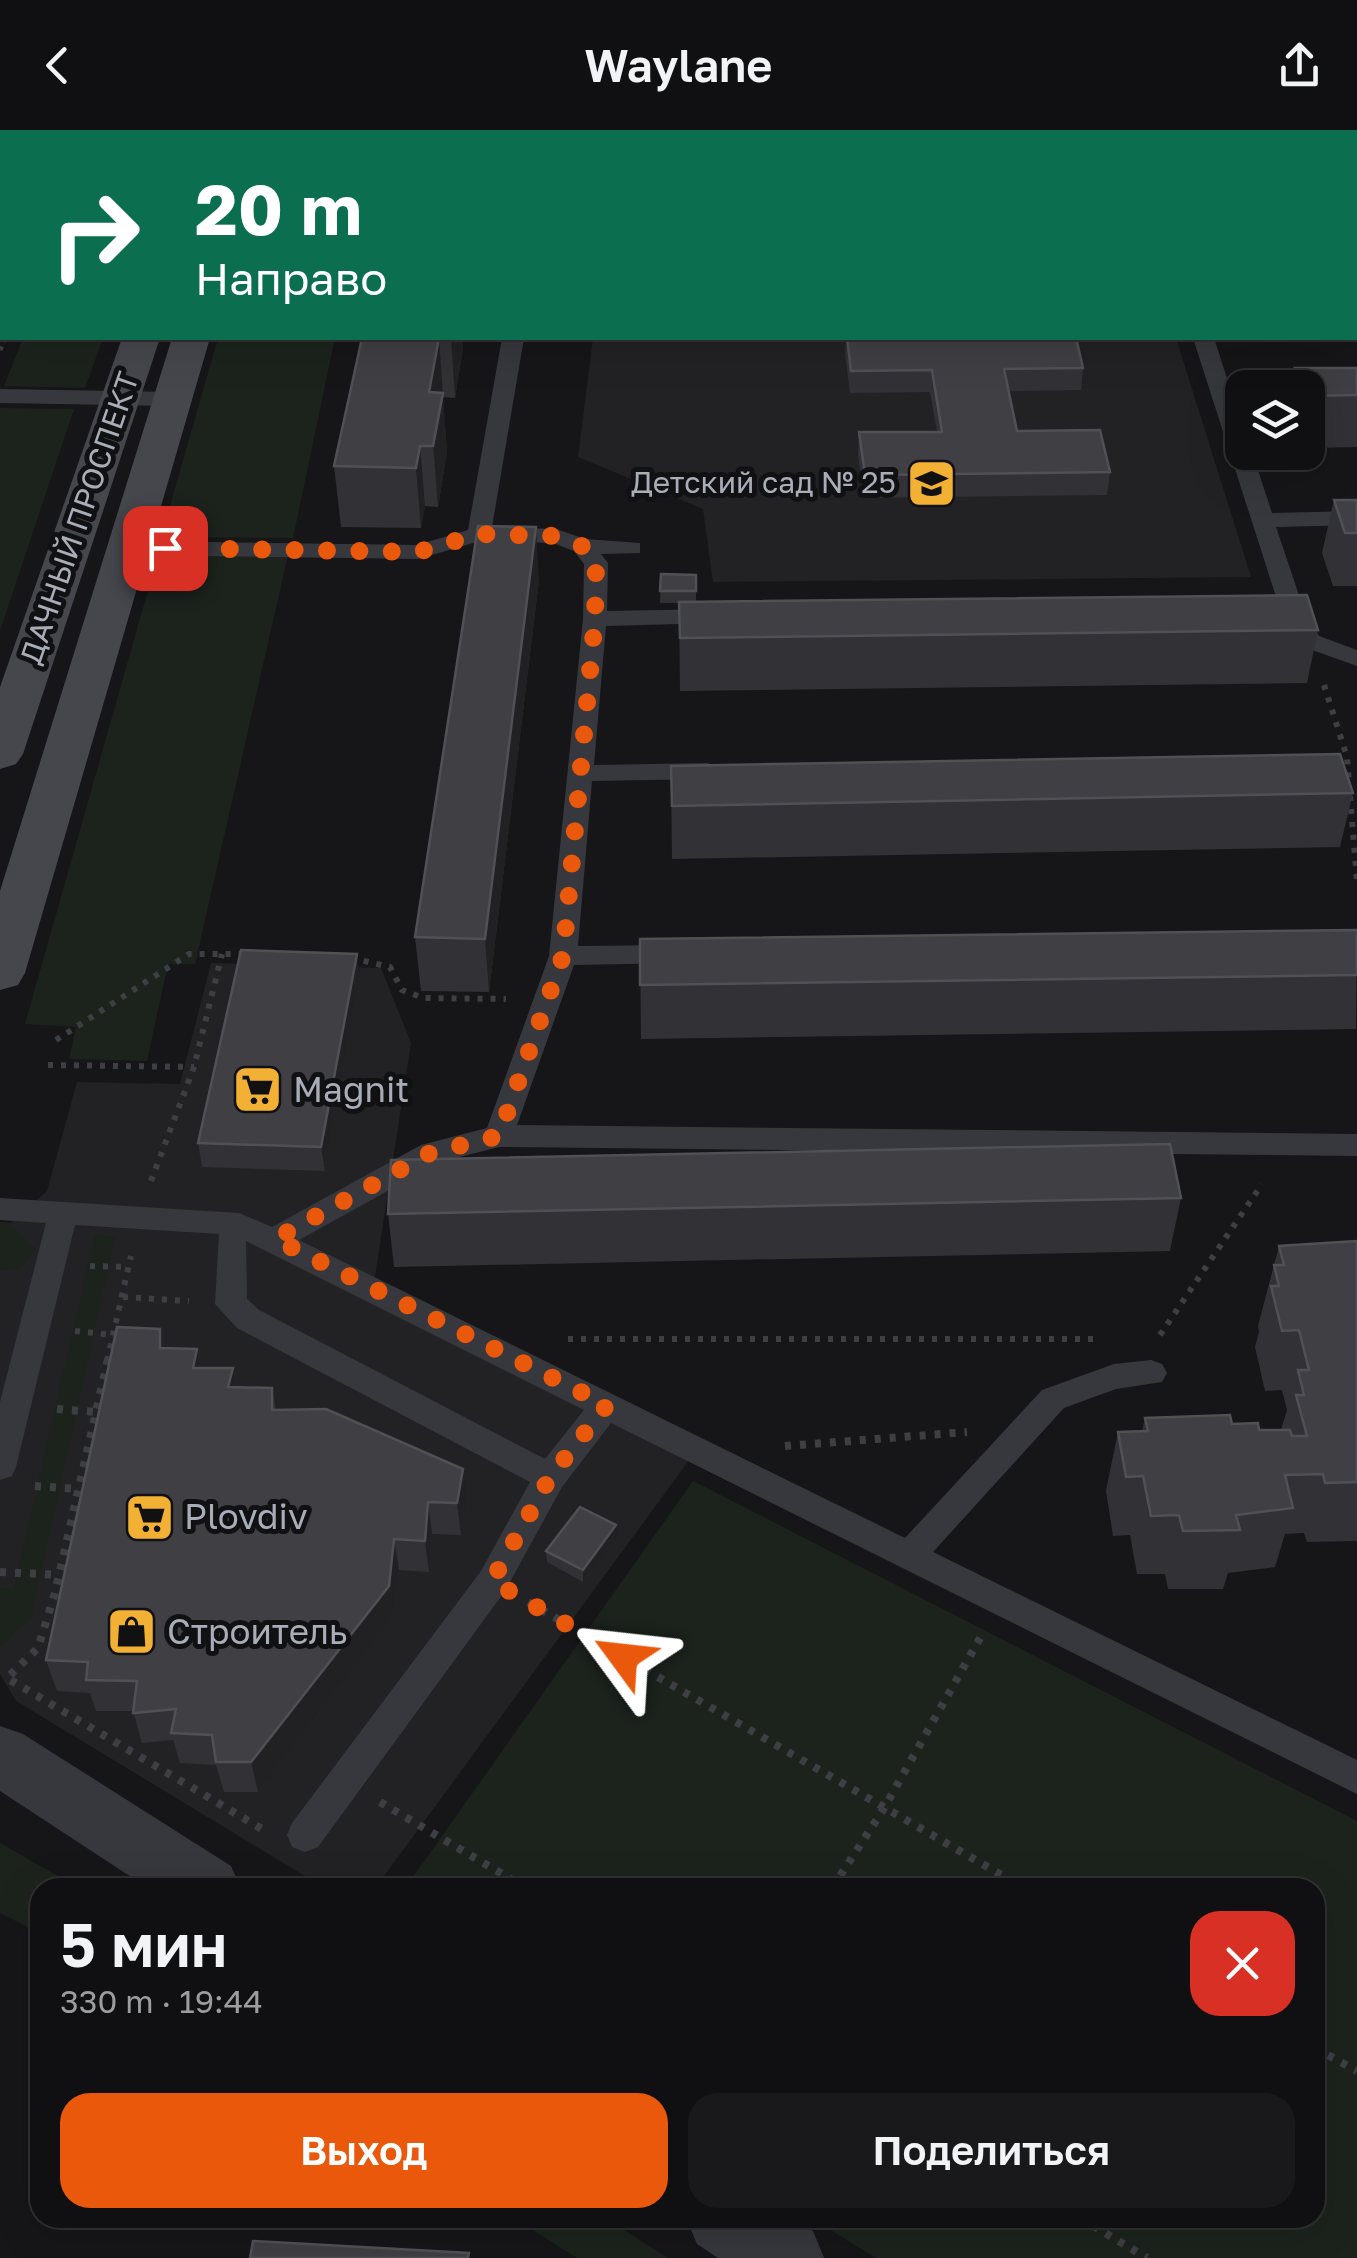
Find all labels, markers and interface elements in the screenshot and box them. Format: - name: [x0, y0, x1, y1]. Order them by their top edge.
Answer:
- icon: back: [30, 38, 85, 93]
- text: Waylane: [585, 38, 772, 92]
- icon: share: [1272, 38, 1327, 93]
- text: 20 m: [195, 166, 362, 250]
- icon: right: [30, 170, 160, 300]
- text: Направо: [195, 251, 387, 305]
- street label: ДАЧНЫЙ ПРОСПЕКТ: [12, 367, 146, 668]
- map controls: [1225, 370, 1325, 470]
- button: layers: [1225, 370, 1325, 470]
- school or university icon: Детский сад № 25: [905, 457, 957, 509]
- place label: Детский сад № 25: [631, 464, 896, 500]
- pin: [123, 506, 208, 591]
- icon: arrive: [138, 521, 193, 576]
- supermarket icon: Magnit: [232, 1064, 284, 1116]
- place label: Magnit: [293, 1068, 409, 1110]
- supermarket icon: Plovdiv: [123, 1491, 175, 1543]
- place label: Plovdiv: [184, 1495, 307, 1537]
- position arrow: [571, 1605, 675, 1709]
- shop icon: Строитель: [106, 1606, 158, 1658]
- place label: Строитель: [167, 1610, 347, 1652]
- text: 5 мин: [60, 1908, 227, 1980]
- button: close: [1190, 1911, 1295, 2016]
- text: 330 m · 19:44: [60, 1982, 263, 2020]
- button: Выход: [60, 2093, 668, 2208]
- button: Поделиться: [688, 2093, 1295, 2208]

